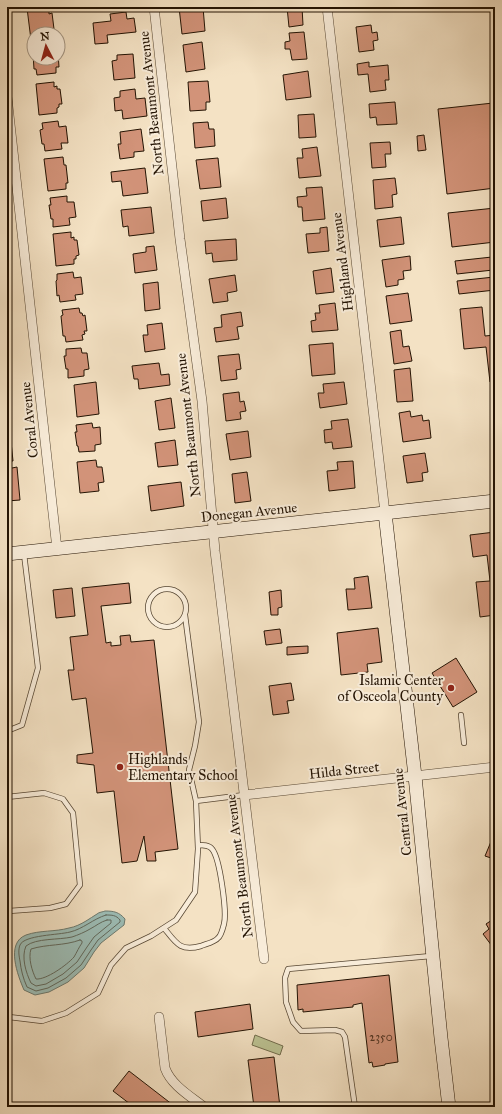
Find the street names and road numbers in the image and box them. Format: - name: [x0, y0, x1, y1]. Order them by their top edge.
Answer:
- street label: North Beaumont Avenue: [135, 30, 168, 176]
- street label: Highland Avenue: [328, 211, 357, 312]
- street label: North Beaumont Avenue: [172, 352, 205, 498]
- street label: Coral Avenue: [17, 381, 42, 459]
- street label: Donegan Avenue: [200, 499, 298, 526]
- street label: Hilda Street: [308, 758, 380, 783]
- street label: Central Avenue: [389, 767, 416, 857]
- street label: North Beaumont Avenue: [222, 793, 257, 939]

